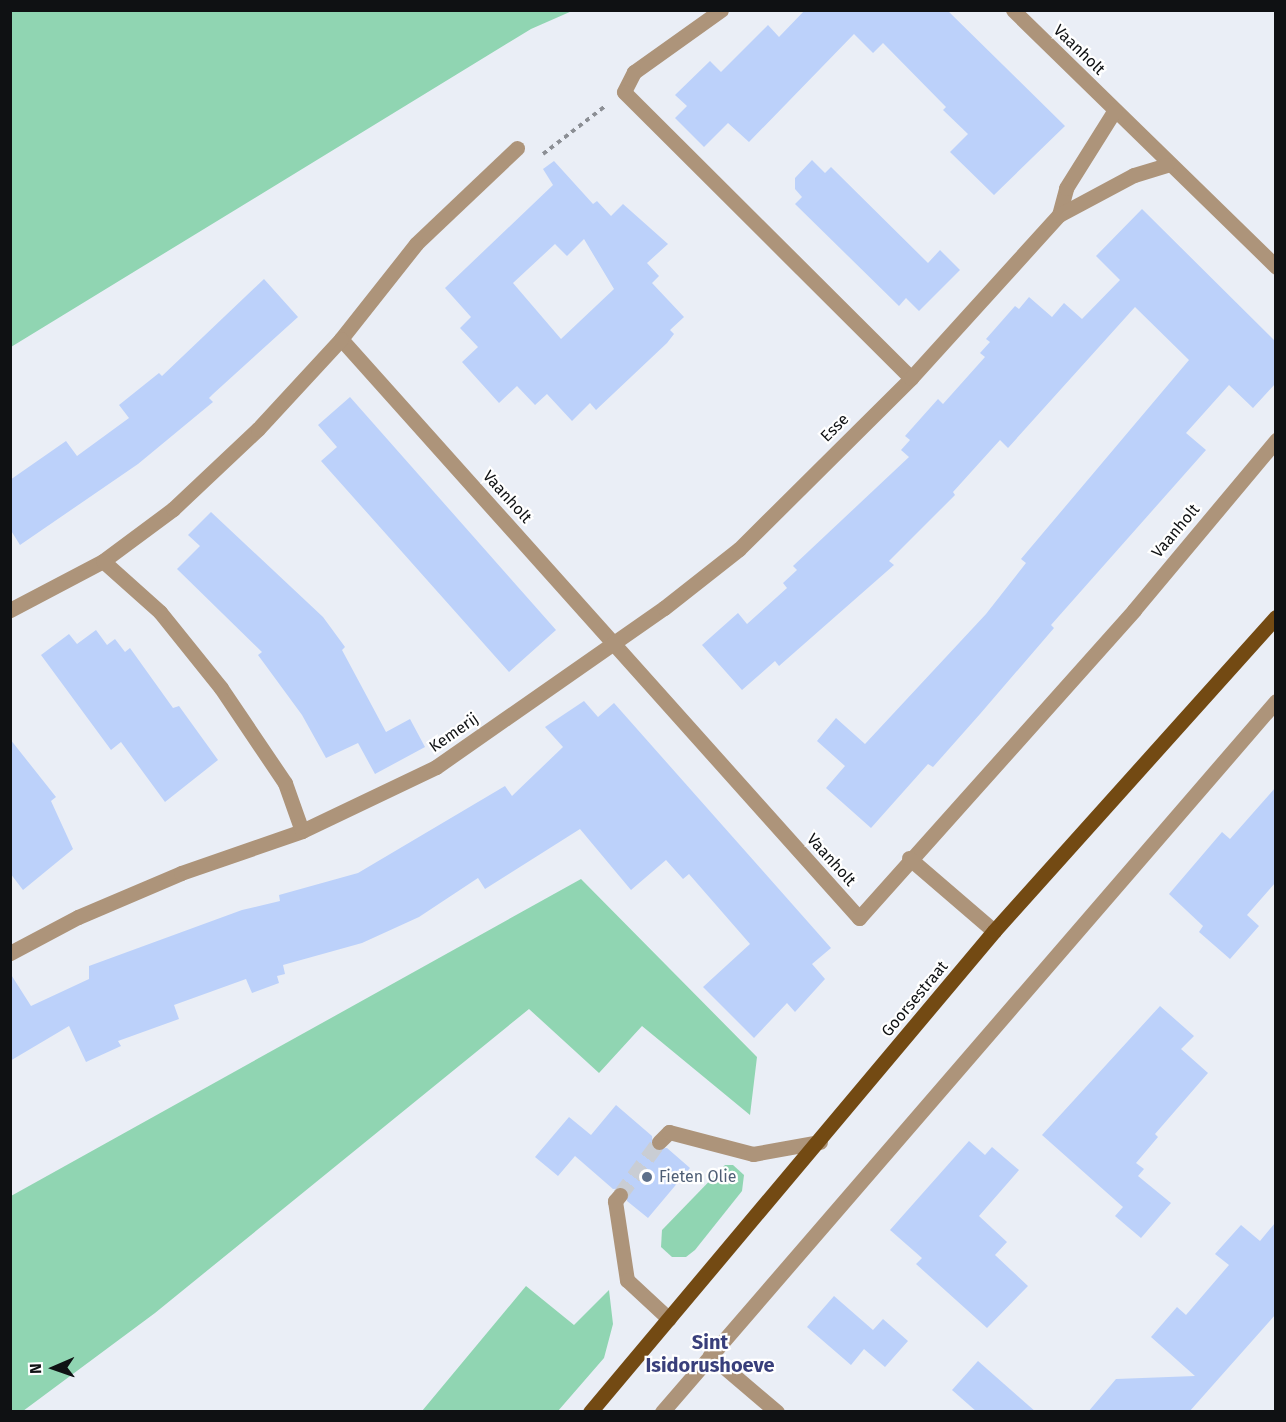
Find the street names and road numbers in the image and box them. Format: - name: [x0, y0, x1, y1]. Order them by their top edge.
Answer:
- street label: Vaanholt: [1049, 21, 1109, 79]
- street label: Esse: [817, 410, 853, 446]
- street label: Vaanholt: [478, 467, 536, 527]
- street label: Vaanholt: [1148, 500, 1204, 562]
- street label: Kemerij: [426, 709, 482, 757]
- street label: Vaanholt: [802, 830, 860, 890]
- street label: Goorsestraat: [878, 957, 952, 1041]

